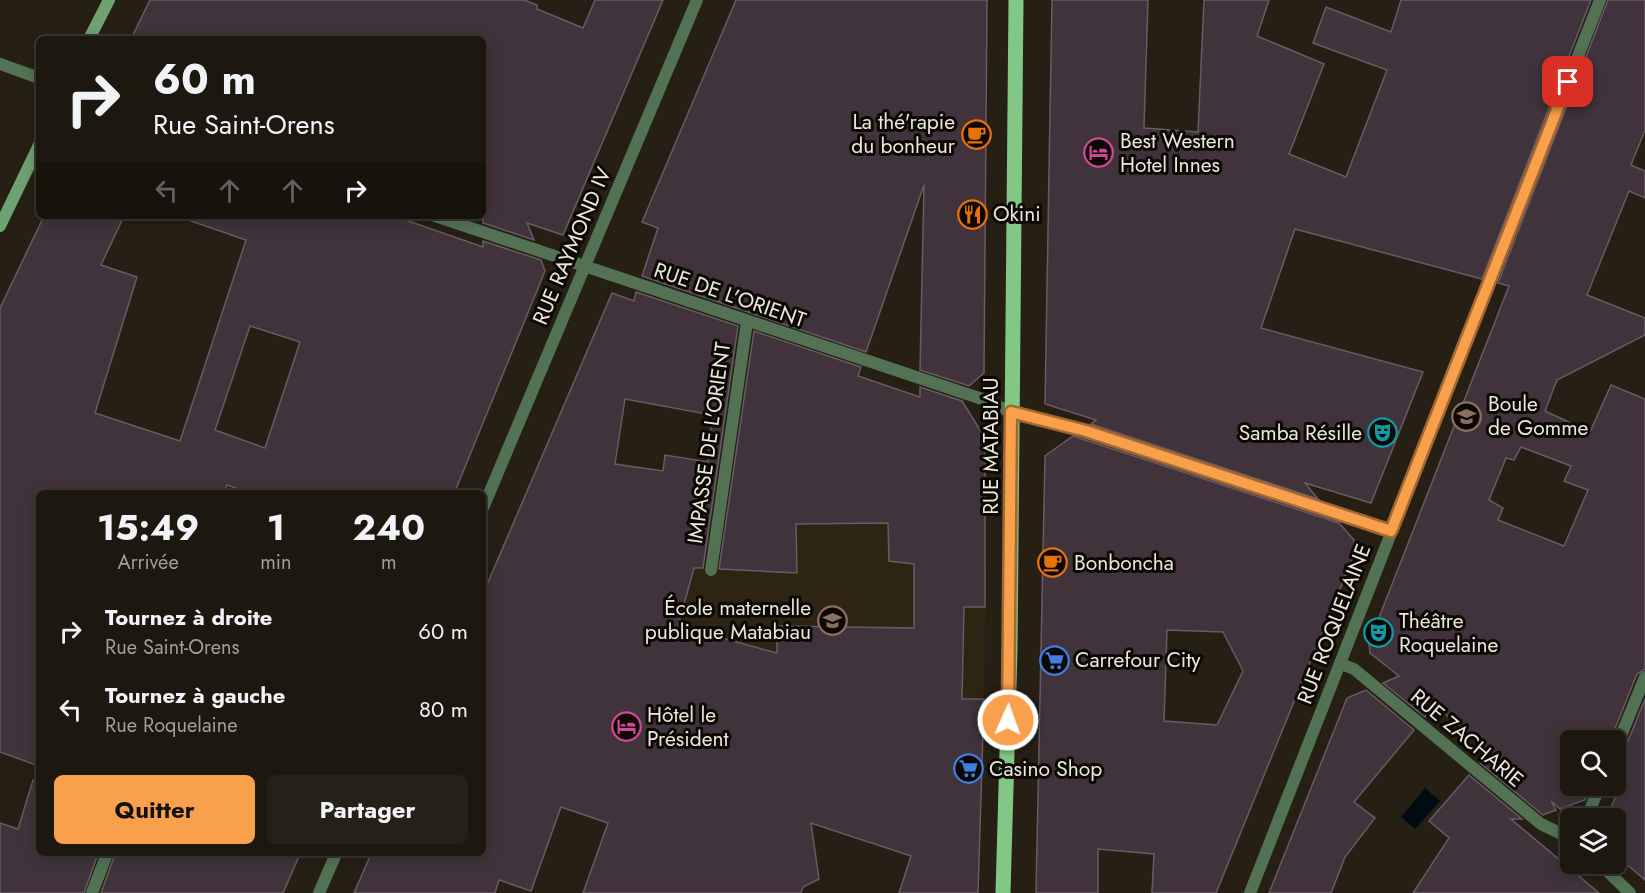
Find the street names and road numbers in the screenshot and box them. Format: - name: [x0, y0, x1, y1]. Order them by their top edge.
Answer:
- street label: RUE RAYMOND IV: [525, 163, 619, 329]
- street label: RUE DE L'ORIENT: [650, 255, 810, 335]
- street label: IMPASSE DE L'ORIENT: [680, 340, 738, 546]
- street label: RUE MATABIAU: [976, 377, 1006, 515]
- street label: RUE ROQUELAINE: [1290, 540, 1378, 708]
- street label: RUE ZACHARIE: [1404, 682, 1530, 794]

